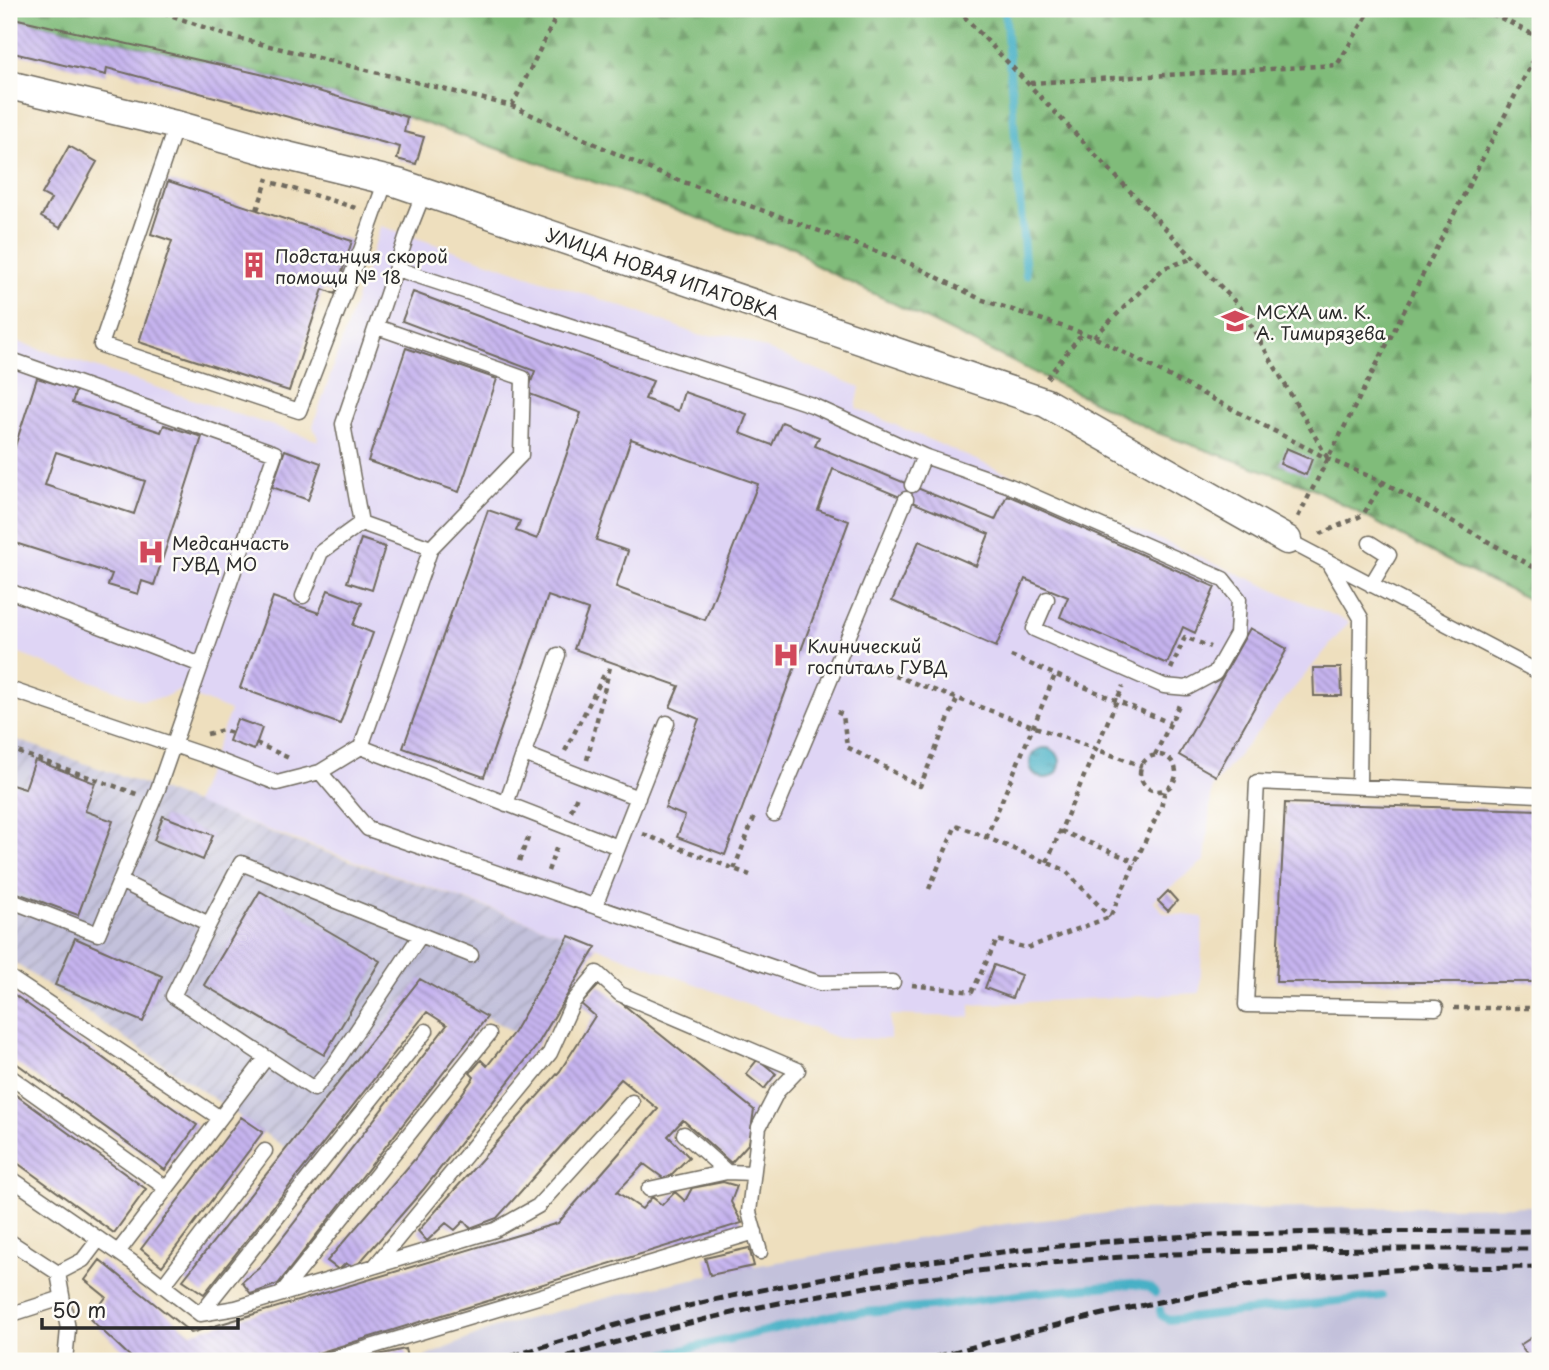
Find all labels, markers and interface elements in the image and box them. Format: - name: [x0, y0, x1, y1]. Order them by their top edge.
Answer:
- street label: УЛИЦА НОВАЯ ИПАТОВКА: [543, 220, 783, 326]
- place label: Подстанция скорой помощи № 18: [275, 242, 448, 290]
- building icon: Подстанция скорой помощи № 18: [239, 250, 269, 280]
- place label: МСХА им. К. А. Тимирязева: [1256, 298, 1387, 346]
- school or university icon: МСХА им. К. А. Тимирязева: [1220, 306, 1250, 336]
- place label: Медсанчасть ГУВД МО: [172, 529, 289, 577]
- hospital icon: Медсанчасть ГУВД МО: [136, 537, 166, 567]
- place label: Клинический госпиталь ГУВД: [807, 632, 948, 680]
- hospital icon: Клинический госпиталь ГУВД: [771, 640, 801, 670]
- scale bar: [42, 1286, 238, 1330]
- text: 50 m: [52, 1293, 106, 1325]

